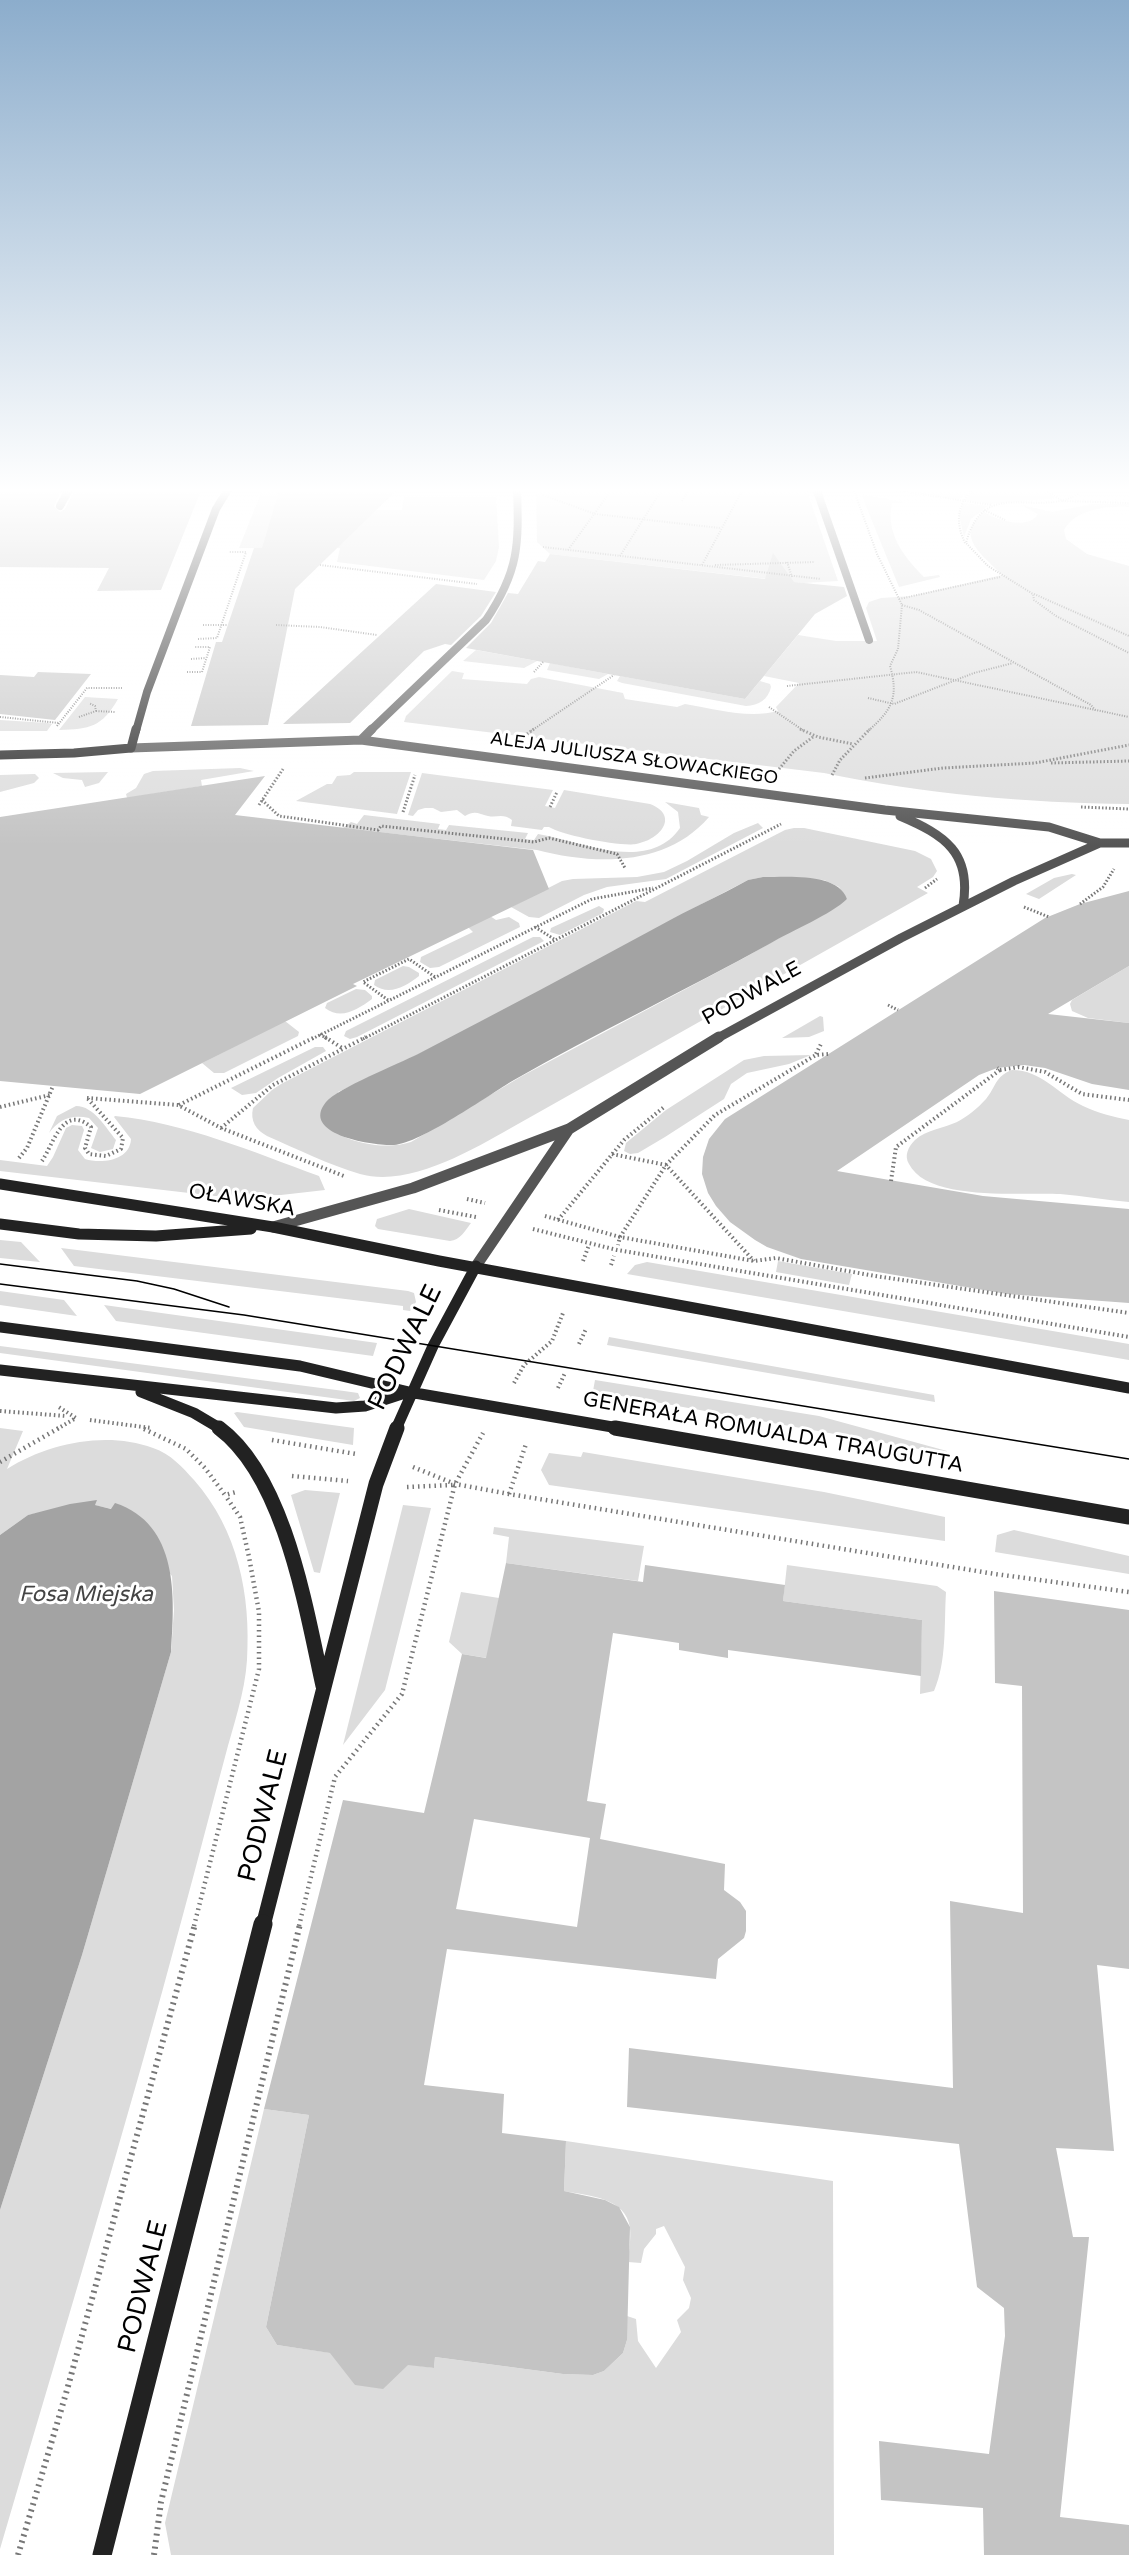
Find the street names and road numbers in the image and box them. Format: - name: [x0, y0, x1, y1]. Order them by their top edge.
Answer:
- street label: ALEJA JULIUSZA SŁOWACKIEGO: [489, 728, 779, 790]
- street label: PODWALE: [698, 956, 806, 1032]
- street label: OŁAWSKA: [187, 1179, 297, 1223]
- street label: PODWALE: [362, 1280, 450, 1416]
- street label: GENERAŁA ROMUALDA TRAUGUTTA: [581, 1387, 965, 1479]
- street label: PODWALE: [232, 1747, 296, 1885]
- street label: PODWALE: [112, 2218, 176, 2356]

